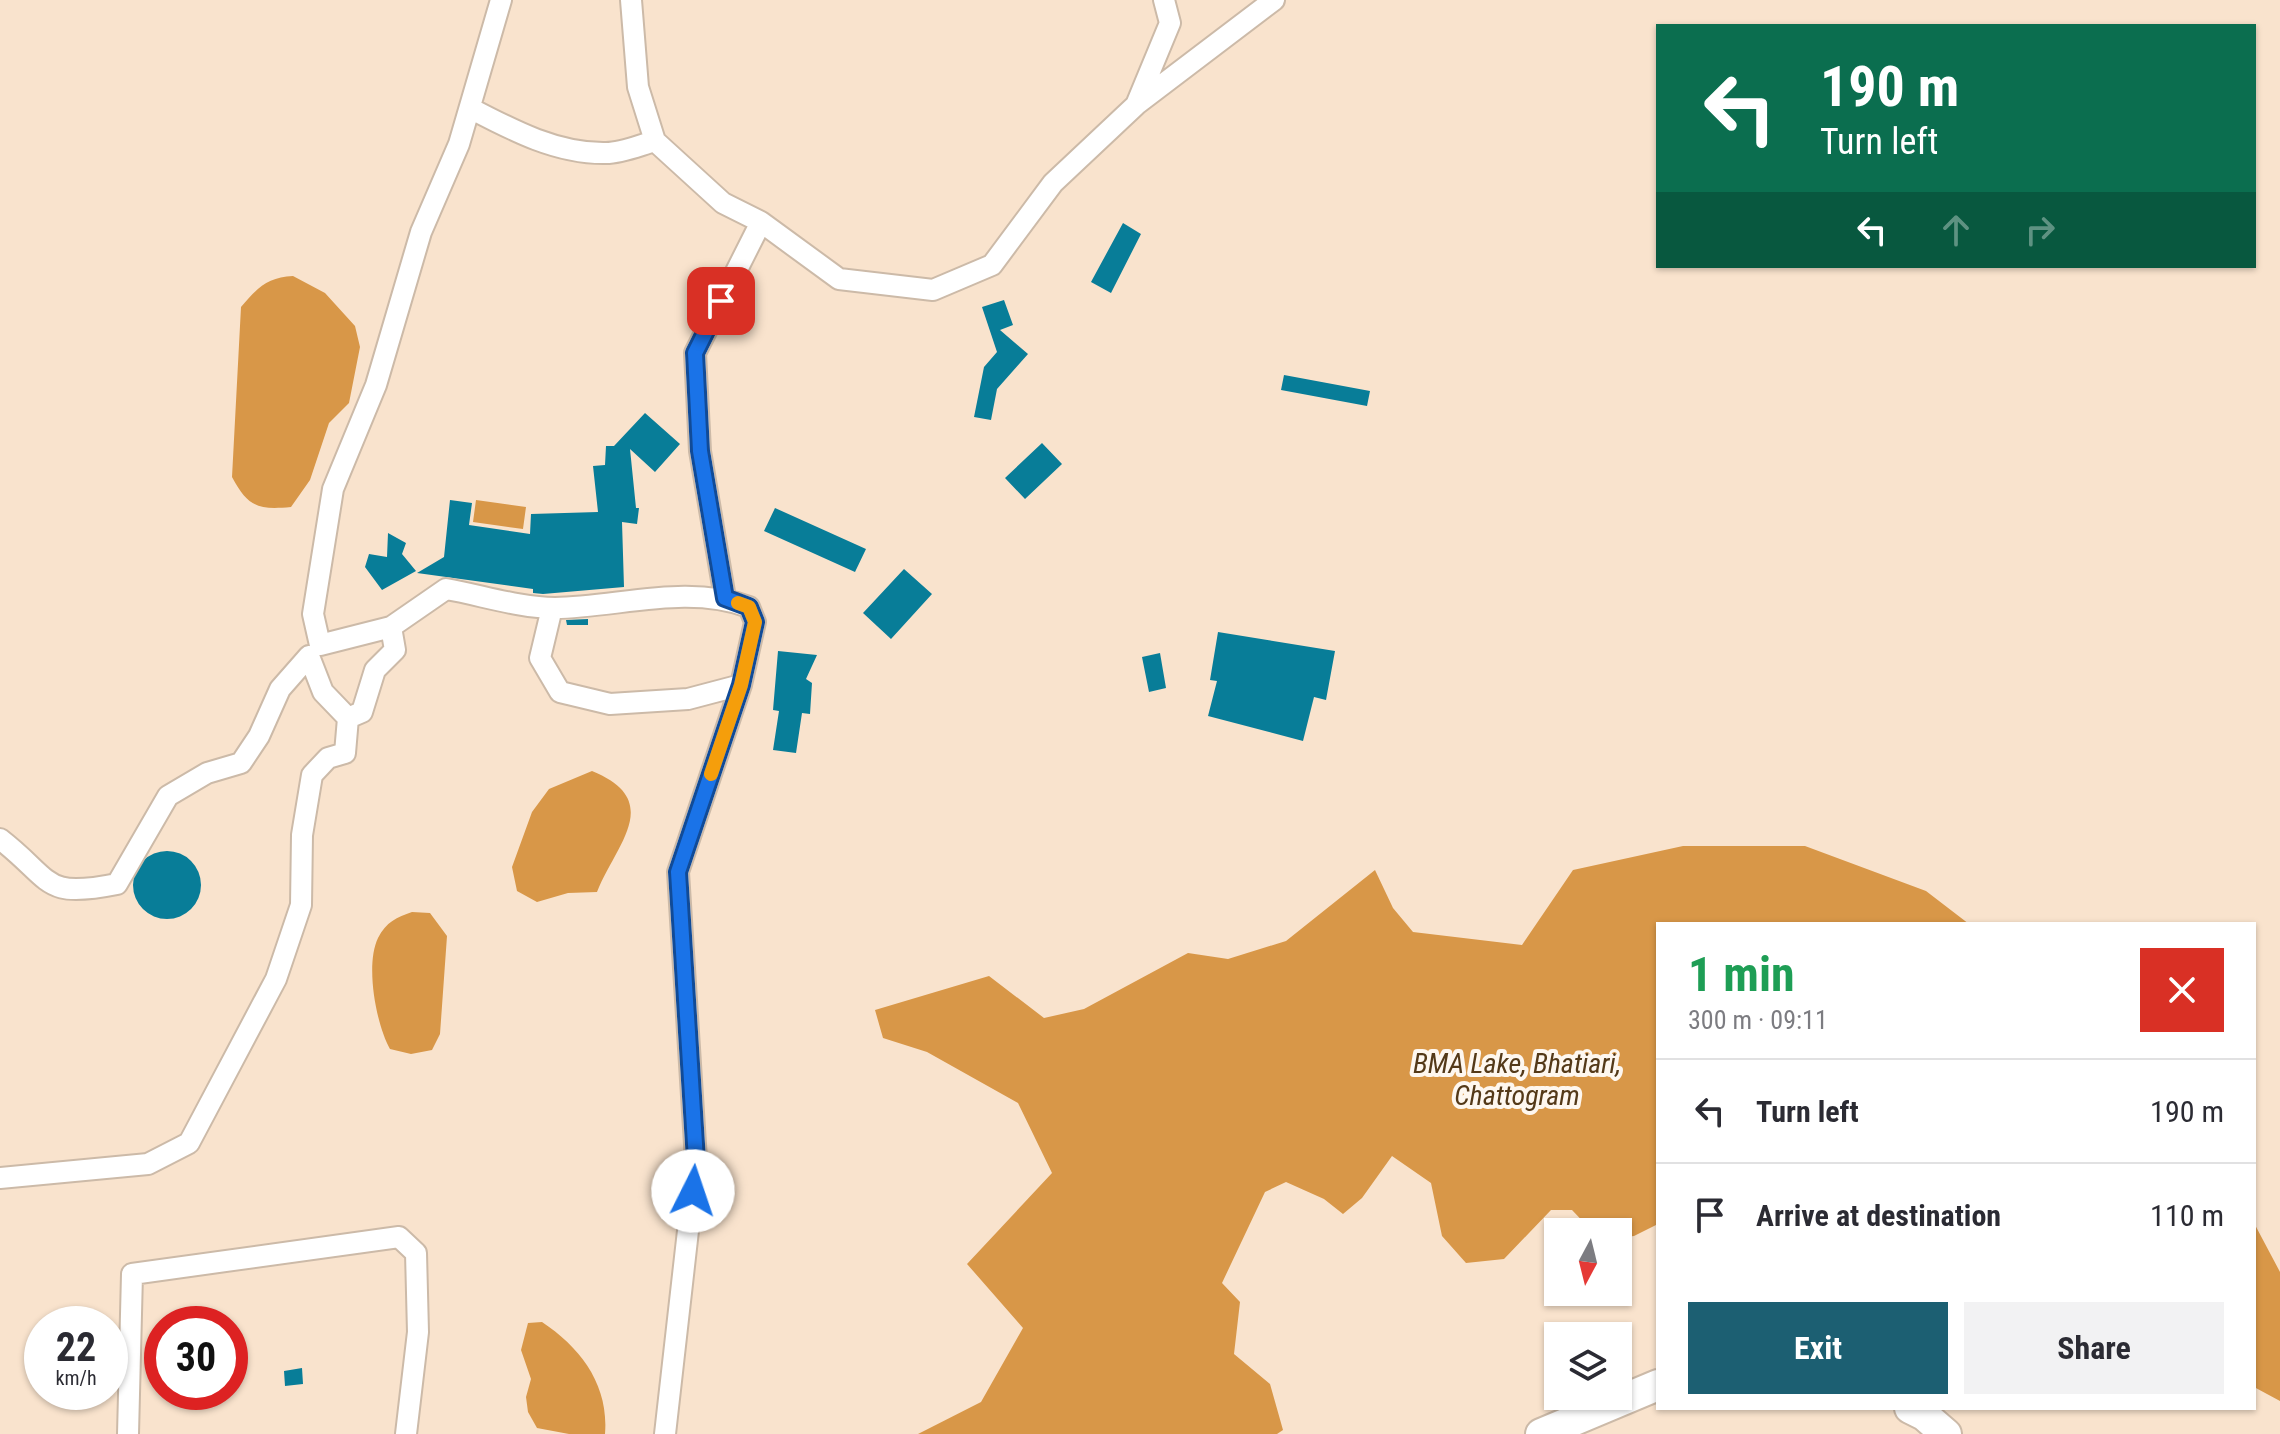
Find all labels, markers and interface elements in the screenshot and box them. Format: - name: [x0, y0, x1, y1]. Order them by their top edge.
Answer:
- text: 190 m: [1820, 54, 1959, 120]
- icon: left: [1688, 56, 1792, 160]
- text: Turn left: [1820, 121, 1938, 163]
- icon: left: [1850, 208, 1894, 252]
- icon: ahead: [1934, 208, 1978, 252]
- icon: right: [2018, 208, 2062, 252]
- pin: [687, 267, 755, 335]
- icon: arrive: [699, 279, 743, 323]
- text: 1 min: [1688, 946, 1795, 1003]
- button: close: [2140, 948, 2224, 1032]
- text: 300 m · 09:11: [1688, 1005, 1828, 1035]
- water label: BMA Lake, Bhatiari, Chattogram: [1413, 1047, 1621, 1112]
- icon: left: [1688, 1089, 1732, 1133]
- text: Turn left: [1756, 1094, 1859, 1129]
- text: 190 m: [2150, 1094, 2224, 1129]
- position arrow: [651, 1149, 735, 1233]
- icon: arrive: [1688, 1193, 1732, 1237]
- text: Arrive at destination: [1756, 1198, 2001, 1233]
- text: 110 m: [2150, 1198, 2224, 1233]
- north arrow: [1544, 1218, 1632, 1306]
- map controls: [1544, 1218, 1632, 1410]
- button: Exit: [1688, 1302, 1948, 1394]
- button: Share: [1964, 1302, 2224, 1394]
- speed limit sign: 30: [144, 1306, 248, 1410]
- button: layers: [1544, 1322, 1632, 1410]
- text: 22: [56, 1324, 96, 1371]
- text: km/h: [55, 1366, 97, 1390]

